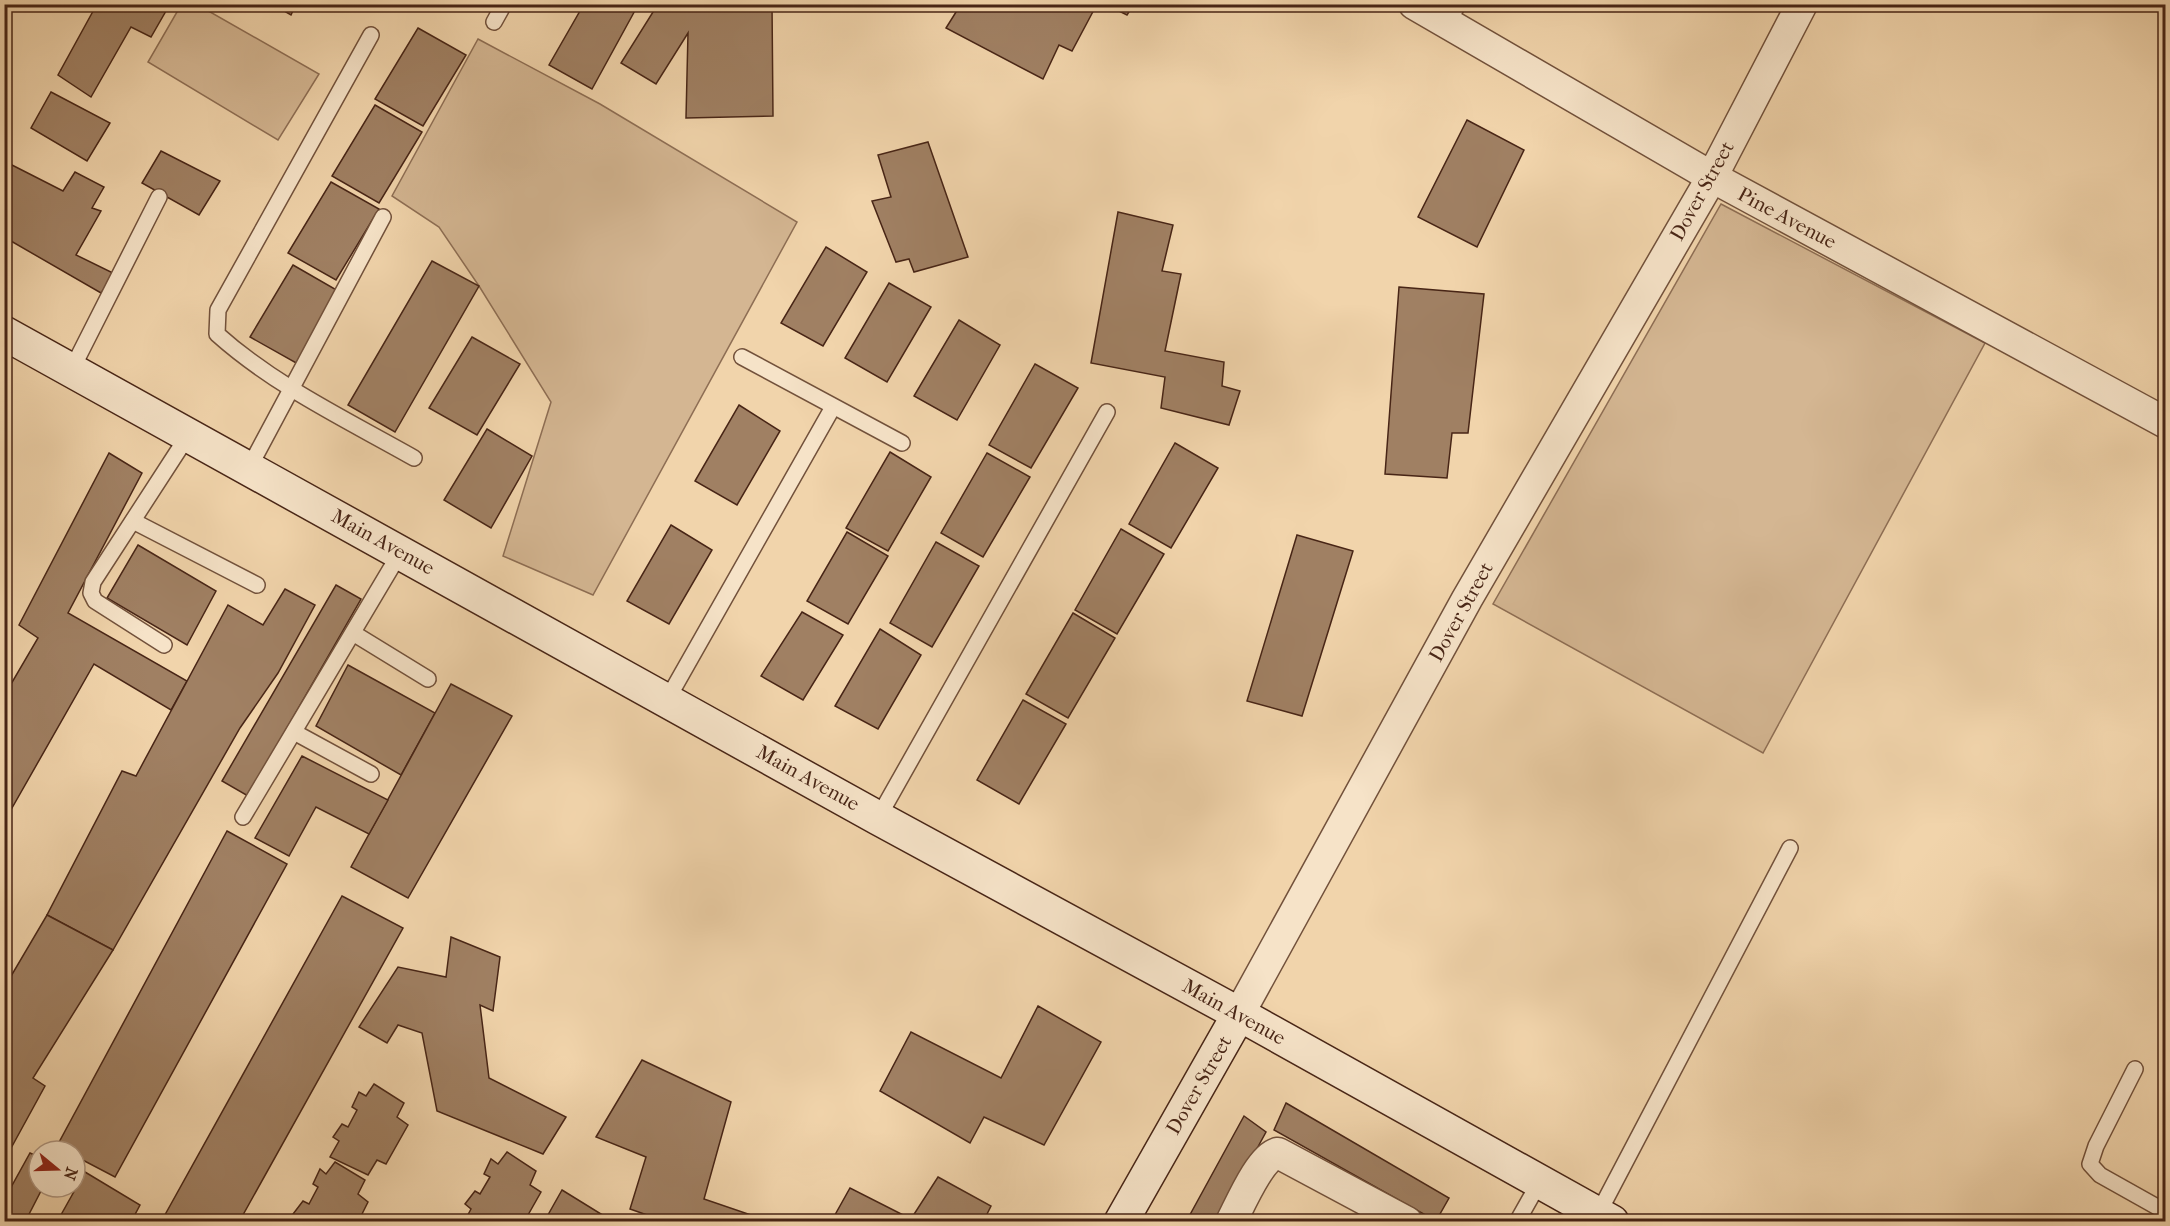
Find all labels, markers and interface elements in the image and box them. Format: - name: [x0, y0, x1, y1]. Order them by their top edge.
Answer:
- street label: Dover Street: [1665, 137, 1739, 245]
- street label: Pine Avenue: [1734, 182, 1840, 254]
- street label: Main Avenue: [328, 504, 438, 580]
- street label: Dover Street: [1424, 558, 1498, 666]
- street label: Main Avenue: [753, 740, 863, 816]
- street label: Main Avenue: [1179, 974, 1289, 1050]
- street label: Dover Street: [1162, 1032, 1236, 1138]
- north arrow: [27, 1139, 87, 1199]
- text: N: [59, 1165, 82, 1183]

